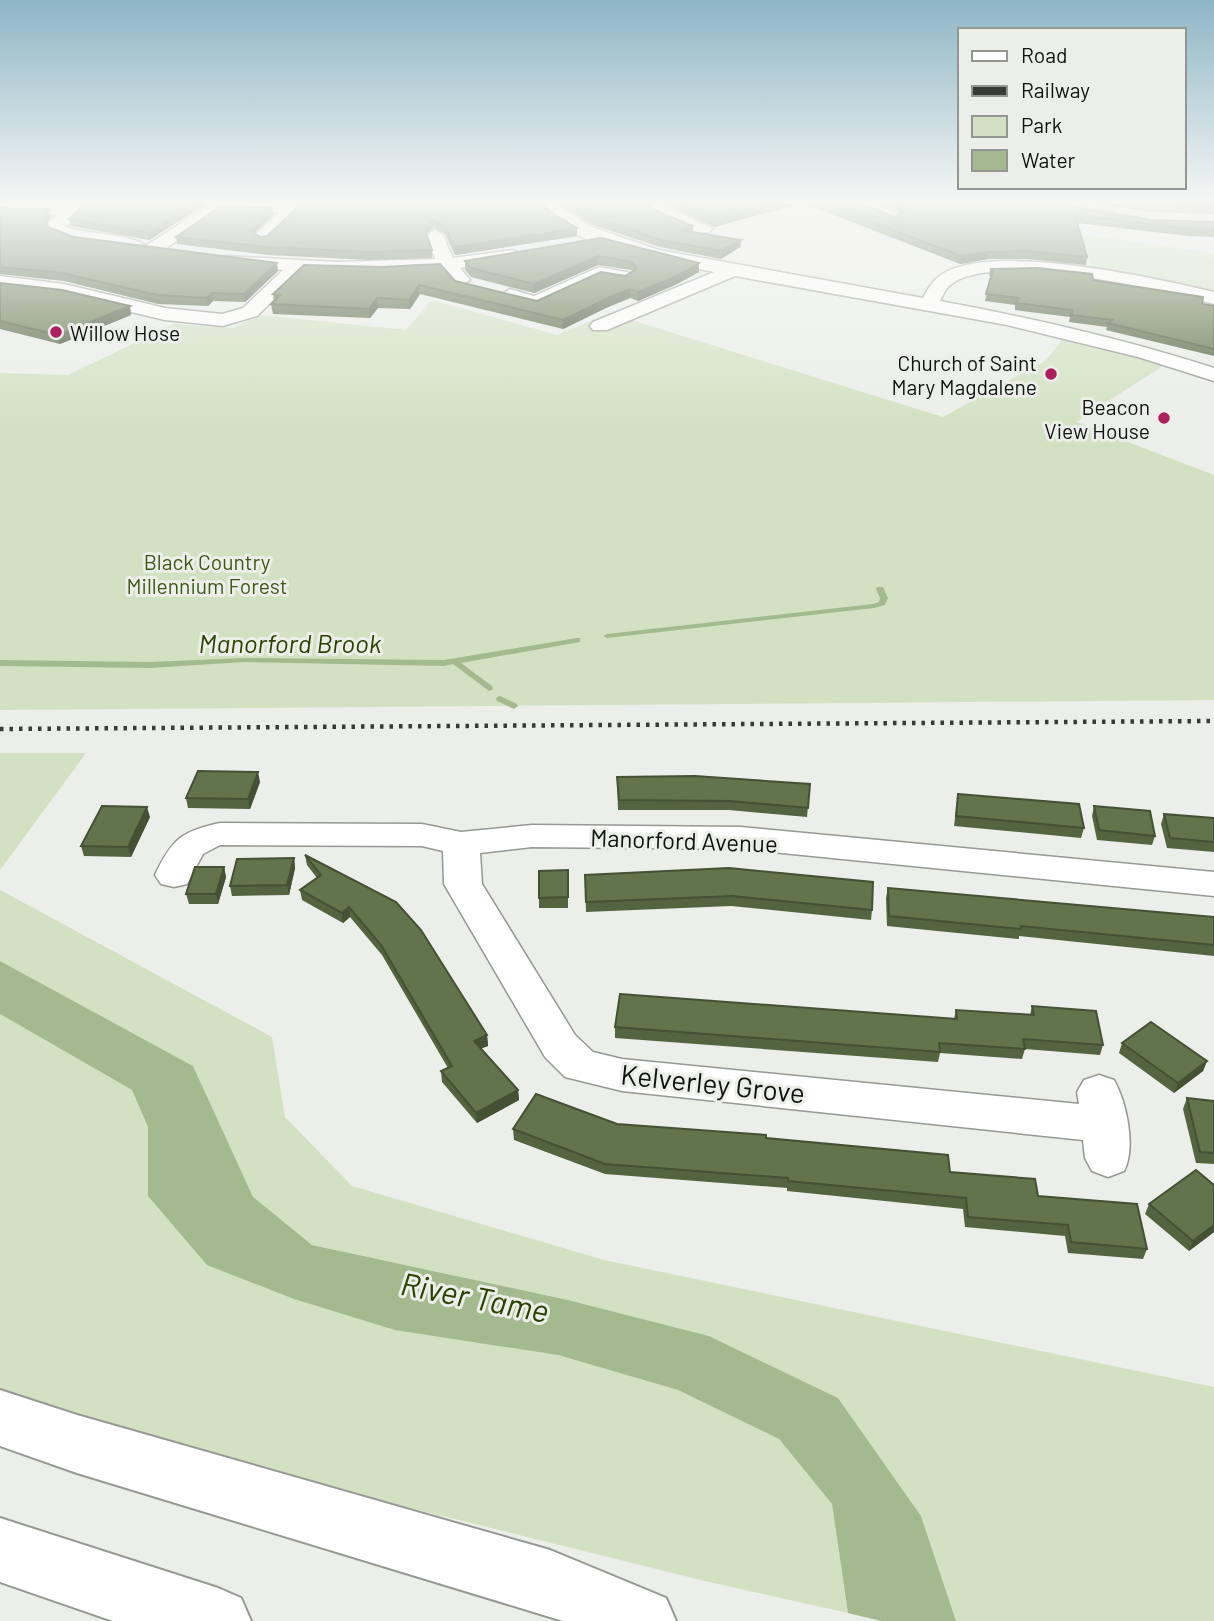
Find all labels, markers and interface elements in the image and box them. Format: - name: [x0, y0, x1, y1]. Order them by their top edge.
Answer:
- legend: [958, 28, 1186, 189]
- text: Road: [1021, 42, 1067, 67]
- text: Railway: [1021, 77, 1090, 102]
- text: Park: [1021, 112, 1062, 137]
- text: Water: [1021, 147, 1076, 172]
- place label: Willow Hose: [70, 320, 180, 345]
- marker: Willow Hose: [48, 324, 64, 340]
- place label: Church of Saint Mary Magdalene: [892, 350, 1037, 399]
- marker: Church of Saint Mary Magdalene: [1043, 366, 1059, 382]
- place label: Beacon View House: [1044, 394, 1150, 443]
- marker: Beacon View House: [1156, 410, 1172, 426]
- park label: Black Country Millennium Forest: [127, 549, 287, 598]
- water label: Manorford Brook: [199, 627, 382, 658]
- street label: Manorford Avenue: [590, 822, 778, 858]
- street label: Kelverley Grove: [619, 1056, 807, 1110]
- water label: River Tame: [398, 1263, 552, 1329]

